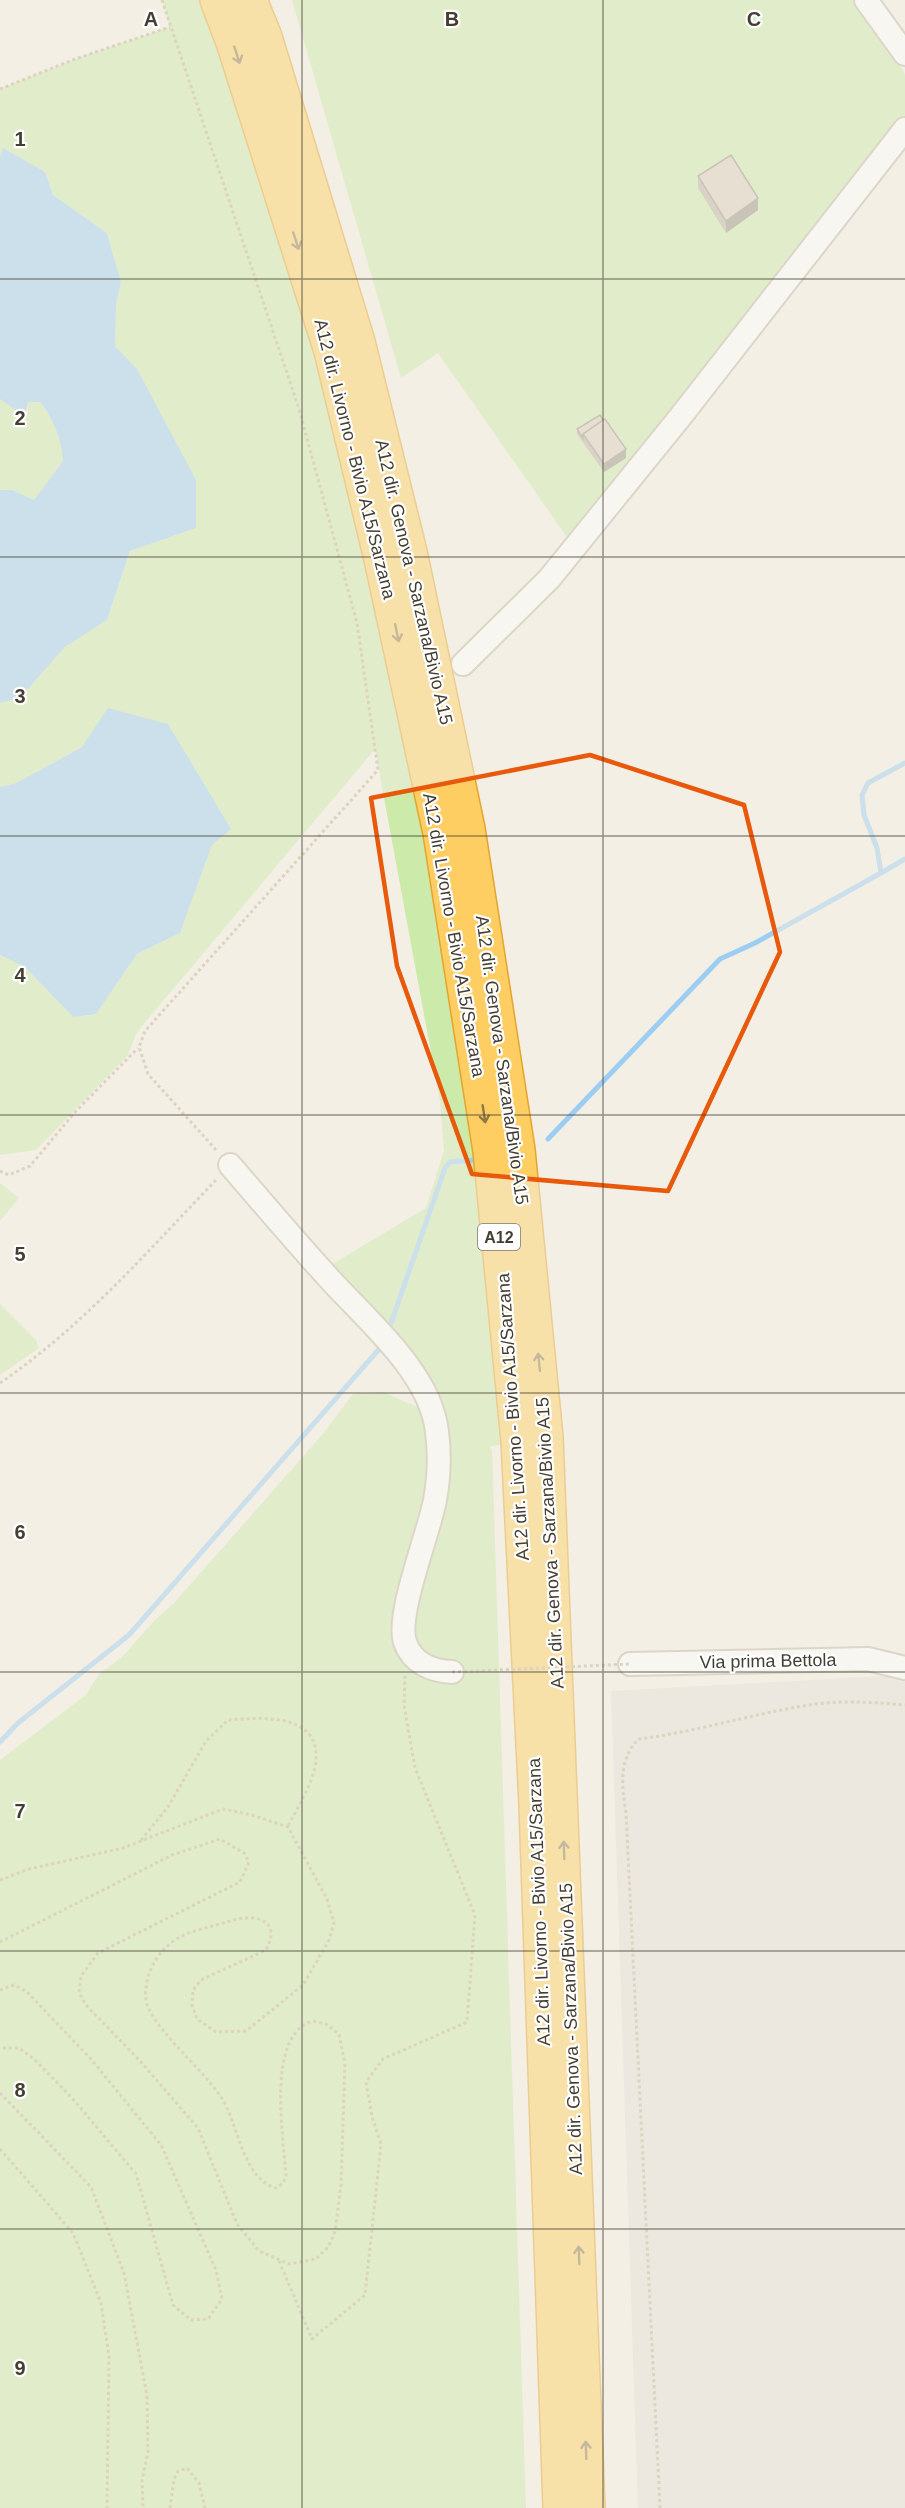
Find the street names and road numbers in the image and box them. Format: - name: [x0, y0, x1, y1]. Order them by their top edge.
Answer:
- street label: A12 dir. Livorno - Bivio A15/Sarzana: [310, 317, 400, 602]
- street label: A12 dir. Genova - Sarzana/Bivio A15: [371, 437, 457, 727]
- street label: A12 dir. Livorno - Bivio A15/Sarzana: [419, 791, 489, 1080]
- street label: A12 dir. Genova - Sarzana/Bivio A15: [472, 914, 532, 1206]
- road number: A12: [478, 1224, 520, 1250]
- street label: A12 dir. Livorno - Bivio A15/Sarzana: [493, 1272, 533, 1561]
- street label: A12 dir. Genova - Sarzana/Bivio A15: [532, 1397, 568, 1689]
- street label: Via prima Bettola: [699, 1650, 838, 1672]
- street label: A12 dir. Livorno - Bivio A15/Sarzana: [524, 1757, 554, 2046]
- street label: A12 dir. Genova - Sarzana/Bivio A15: [556, 1883, 586, 2175]

